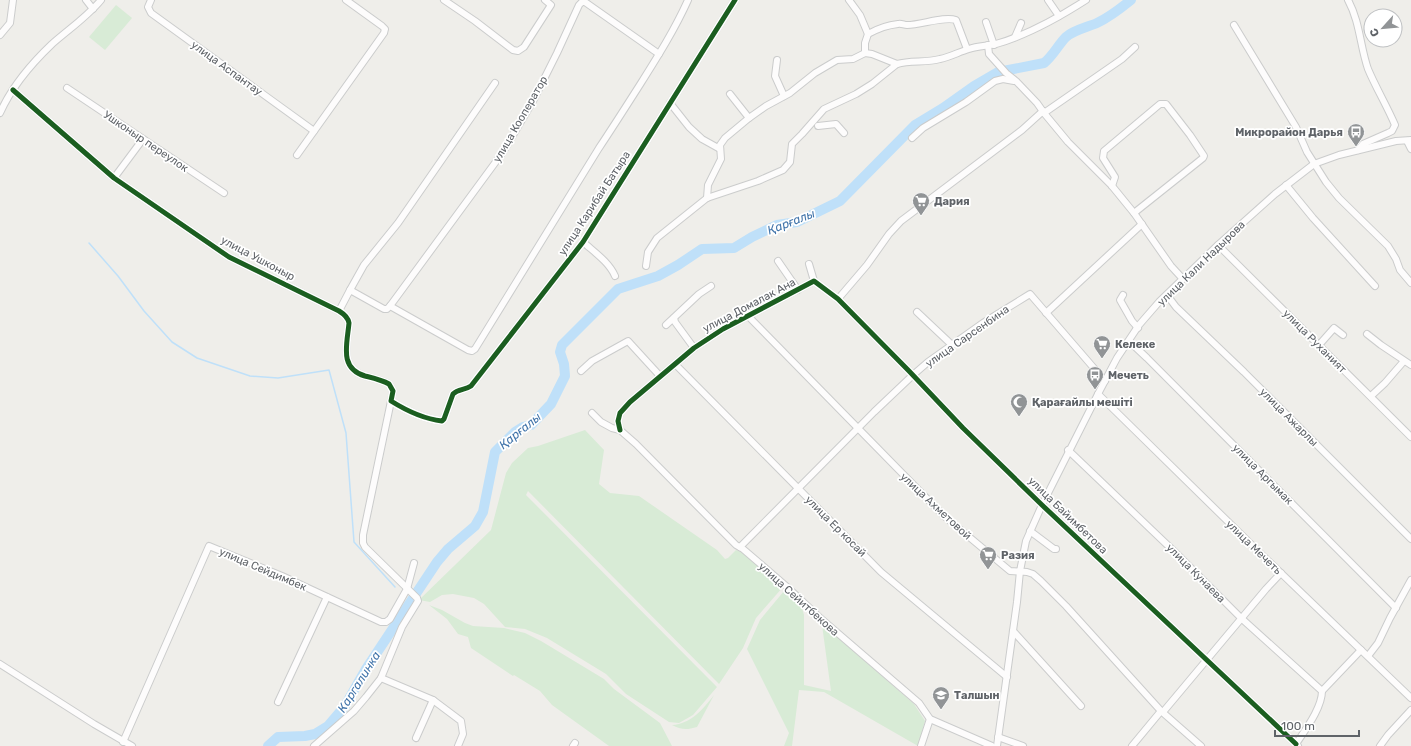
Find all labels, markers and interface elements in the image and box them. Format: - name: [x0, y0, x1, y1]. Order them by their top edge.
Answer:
- north arrow: [1363, 8, 1403, 48]
- text: С: [1367, 26, 1382, 39]
- street label: улица Аспантау: [189, 38, 265, 99]
- street label: улица Кооператор: [490, 74, 550, 165]
- street label: Ушконыр переулок: [101, 108, 191, 175]
- bus stop icon: Микрорайон Дарья: [1346, 122, 1366, 147]
- place label: Микрорайон Дарья: [1235, 126, 1343, 139]
- street label: улица Карибай Батыра: [556, 149, 633, 258]
- supermarket icon: Дария: [911, 191, 931, 216]
- place label: Дария: [934, 195, 970, 208]
- water label: Қарғалы: [765, 206, 817, 237]
- street label: улица Кали Надырова: [1155, 218, 1248, 309]
- street label: улица Ушконыр: [218, 233, 297, 283]
- street label: улица Домалак Ана: [701, 275, 798, 335]
- street label: улица Сарсенбина: [923, 303, 1012, 370]
- street label: улица Руханият: [1280, 307, 1349, 376]
- supermarket icon: Келеке: [1092, 334, 1112, 359]
- place label: Келеке: [1115, 338, 1156, 351]
- bus stop icon: Мечеть: [1085, 365, 1105, 390]
- place label: Мечеть: [1108, 369, 1149, 382]
- street label: улица Ажарлы: [1257, 385, 1321, 449]
- mosque icon: Қарағайлы мешіті: [1009, 392, 1029, 417]
- place label: Қарағайлы мешіті: [1032, 396, 1133, 409]
- water label: Қарғалы: [496, 410, 544, 452]
- street label: улица Аргымак: [1230, 441, 1296, 507]
- street label: улица Ахметовой: [897, 470, 974, 543]
- street label: улица Байимбетова: [1025, 474, 1110, 557]
- street label: улица Ер косай: [802, 493, 869, 560]
- street label: улица Мечеть: [1223, 517, 1285, 578]
- street label: улица Кунаева: [1163, 541, 1228, 606]
- street label: улица Сейдимбек: [217, 545, 309, 594]
- supermarket icon: Разия: [978, 545, 998, 570]
- place label: Разия: [1001, 549, 1035, 562]
- street label: улица Сейитбекова: [756, 560, 842, 639]
- water label: Каргалинка: [335, 649, 383, 715]
- school or university icon: Талшын: [931, 685, 951, 710]
- place label: Талшын: [954, 689, 1000, 702]
- scale bar: [1275, 712, 1359, 738]
- text: 100 m: [1281, 719, 1315, 733]

